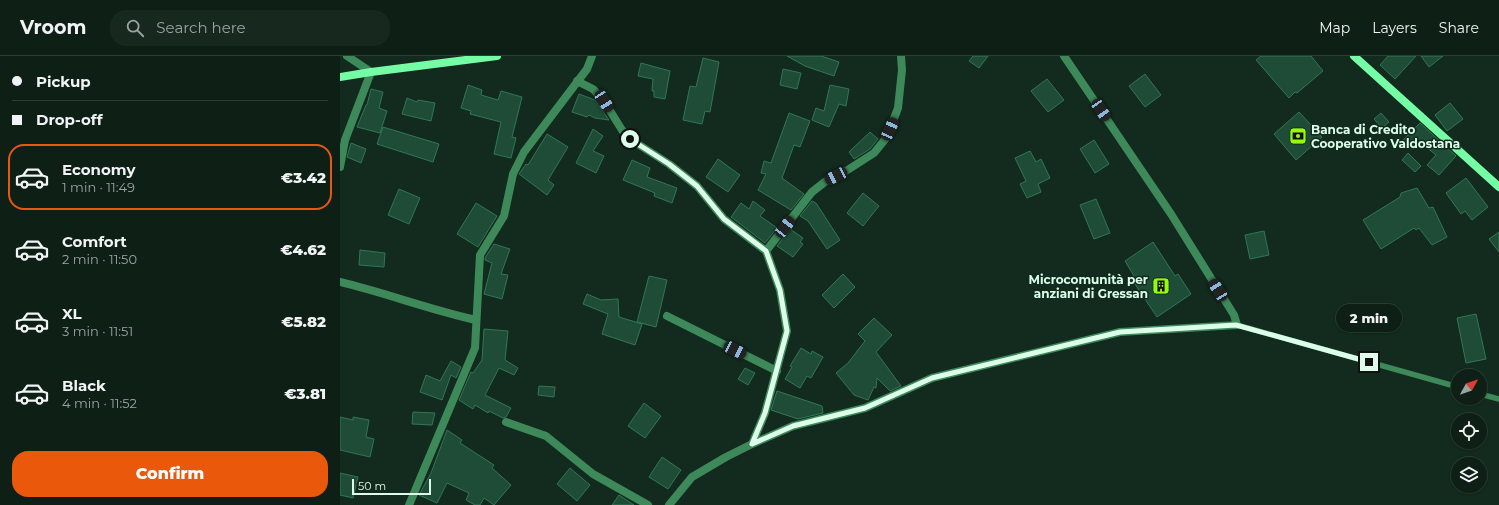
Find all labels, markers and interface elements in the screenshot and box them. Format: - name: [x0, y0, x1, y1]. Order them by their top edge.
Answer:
- search box: [110, 10, 390, 46]
- text: Vroom: [20, 16, 86, 39]
- icon: search: [124, 17, 146, 39]
- text: Search here: [156, 18, 246, 37]
- text: Map: [1319, 19, 1350, 37]
- text: Layers: [1372, 19, 1417, 37]
- text: Share: [1439, 19, 1479, 37]
- text: Pickup: [36, 72, 91, 91]
- car: [592, 88, 616, 114]
- car: [1089, 97, 1113, 123]
- text: Drop-off: [36, 110, 103, 129]
- car: [880, 116, 900, 142]
- place label: Banca di Credito Cooperativo Valdostana: [1311, 122, 1460, 151]
- bank icon: Banca di Credito Cooperativo Valdostana: [1288, 126, 1308, 146]
- route start: [621, 130, 639, 148]
- icon: car: [14, 159, 50, 195]
- text: Economy: [62, 160, 135, 179]
- car: [823, 165, 849, 187]
- text: €3.42: [281, 168, 326, 187]
- text: 1 min · 11:49: [62, 179, 135, 195]
- car: [773, 214, 797, 240]
- icon: car: [14, 231, 50, 267]
- text: Comfort: [62, 232, 127, 251]
- text: €4.62: [280, 240, 326, 259]
- text: 2 min · 11:50: [62, 251, 137, 267]
- place label: Microcomunità per anziani di Gressan: [1028, 272, 1148, 301]
- building icon: Microcomunità per anziani di Gressan: [1151, 276, 1171, 296]
- car: [1207, 277, 1229, 303]
- icon: car: [14, 303, 50, 339]
- text: XL: [62, 304, 81, 323]
- callout: 2 min: [1336, 304, 1402, 332]
- text: 2 min: [1350, 310, 1388, 326]
- text: €5.82: [281, 312, 326, 331]
- text: 3 min · 11:51: [62, 323, 133, 339]
- car: [722, 339, 748, 361]
- route end: [1360, 353, 1378, 371]
- north arrow: [1451, 369, 1487, 405]
- map controls: [1451, 369, 1487, 493]
- icon: car: [14, 375, 50, 411]
- text: Black: [62, 376, 106, 395]
- text: €3.81: [284, 384, 326, 403]
- text: 4 min · 11:52: [62, 395, 137, 411]
- button: locate: [1451, 413, 1487, 449]
- button: Confirm: [12, 451, 328, 497]
- button: layers: [1451, 457, 1487, 493]
- scale bar: [352, 477, 431, 496]
- text: 50 m: [358, 479, 386, 493]

